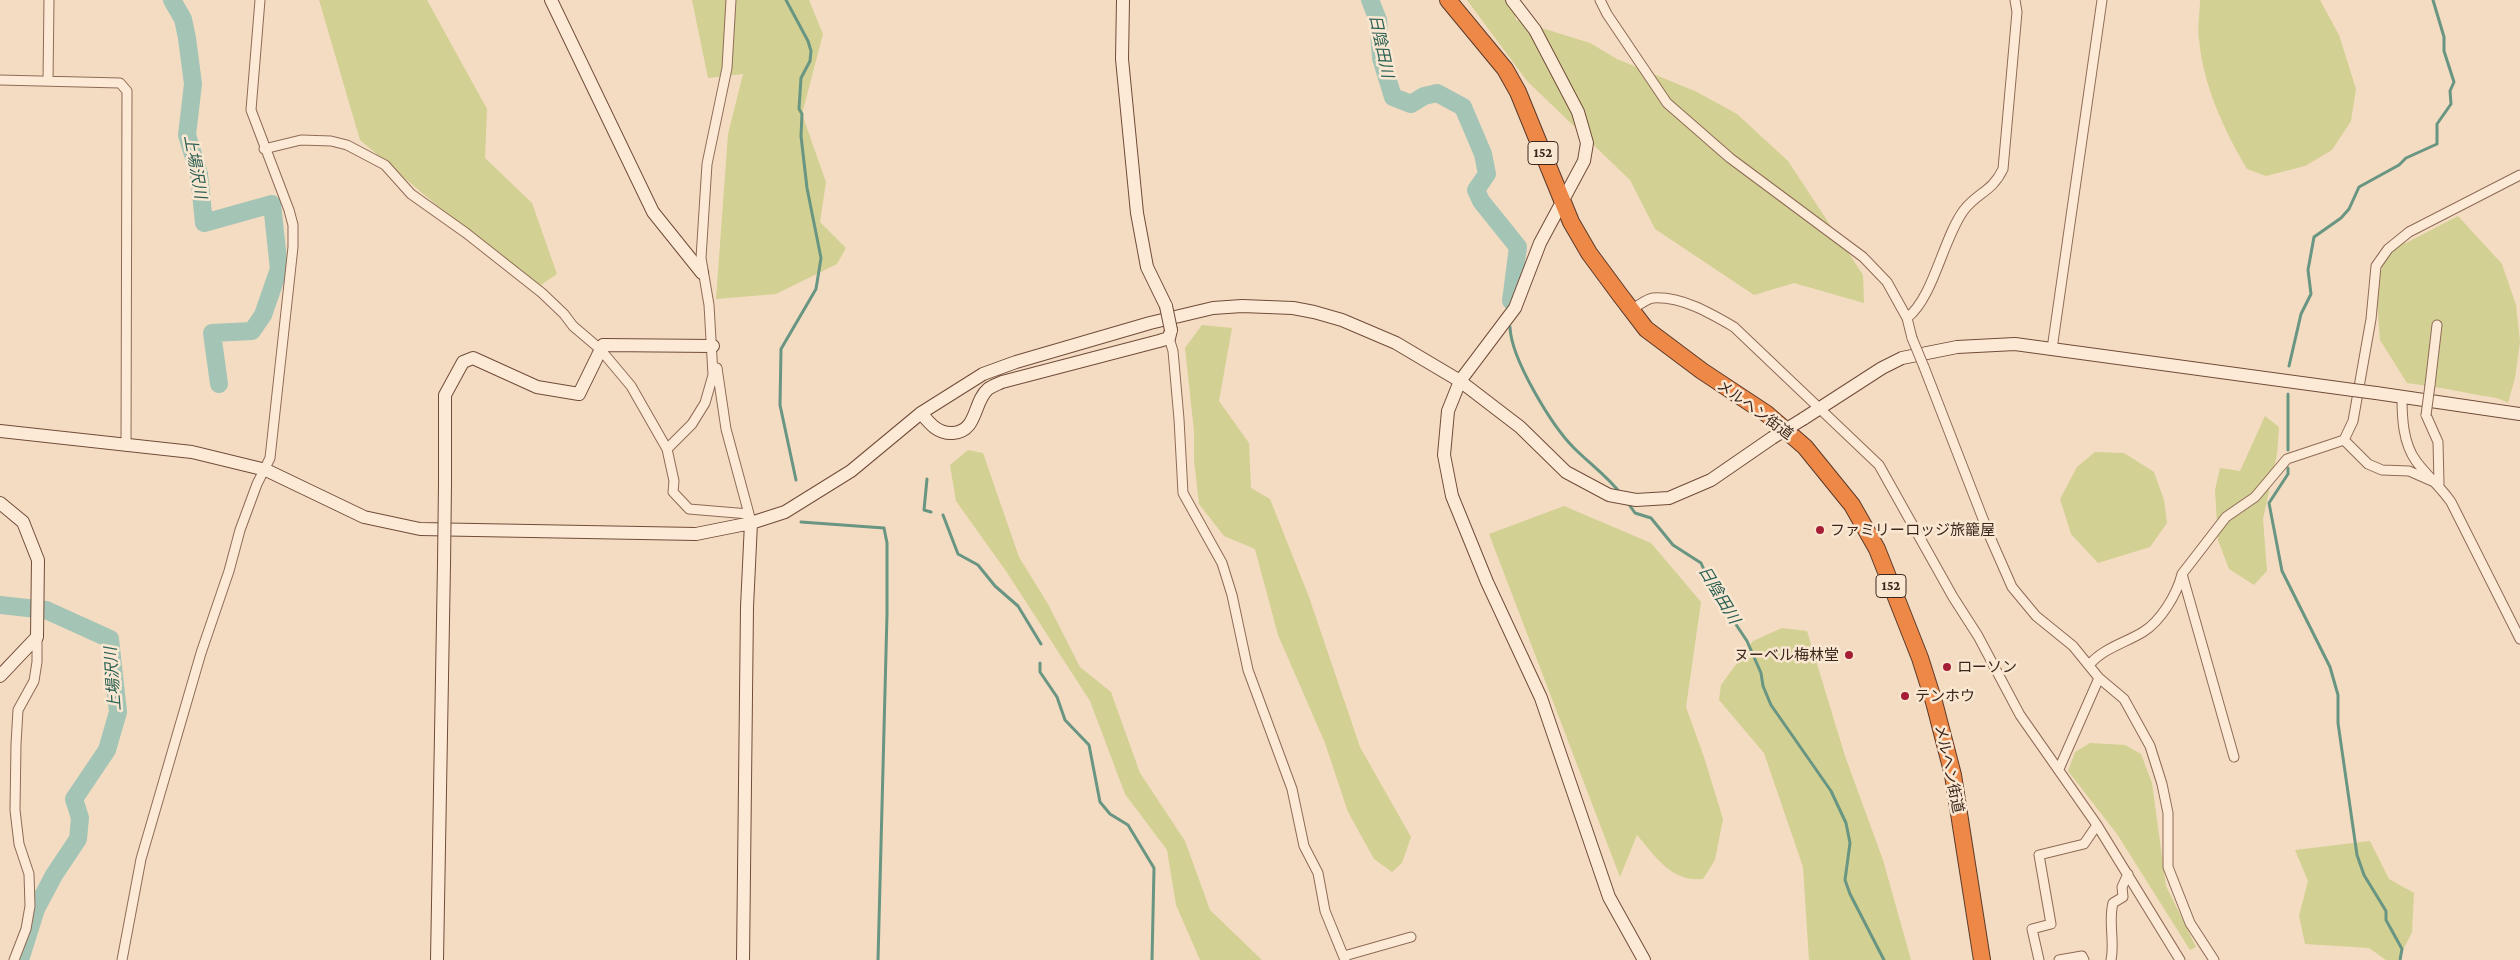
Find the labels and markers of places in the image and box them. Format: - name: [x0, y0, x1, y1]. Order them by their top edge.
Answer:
- place label: ファミリーロッジ旅籠屋: [1830, 521, 1995, 539]
- marker: ファミリーロッジ旅籠屋: [1814, 524, 1826, 536]
- place label: ヌーベル梅林堂: [1734, 646, 1839, 664]
- marker: ヌーベル梅林堂: [1843, 649, 1855, 661]
- place label: ローソン: [1957, 658, 2017, 676]
- marker: ローソン: [1941, 661, 1953, 673]
- place label: テンホウ: [1915, 687, 1975, 705]
- marker: テンホウ: [1899, 690, 1911, 702]

